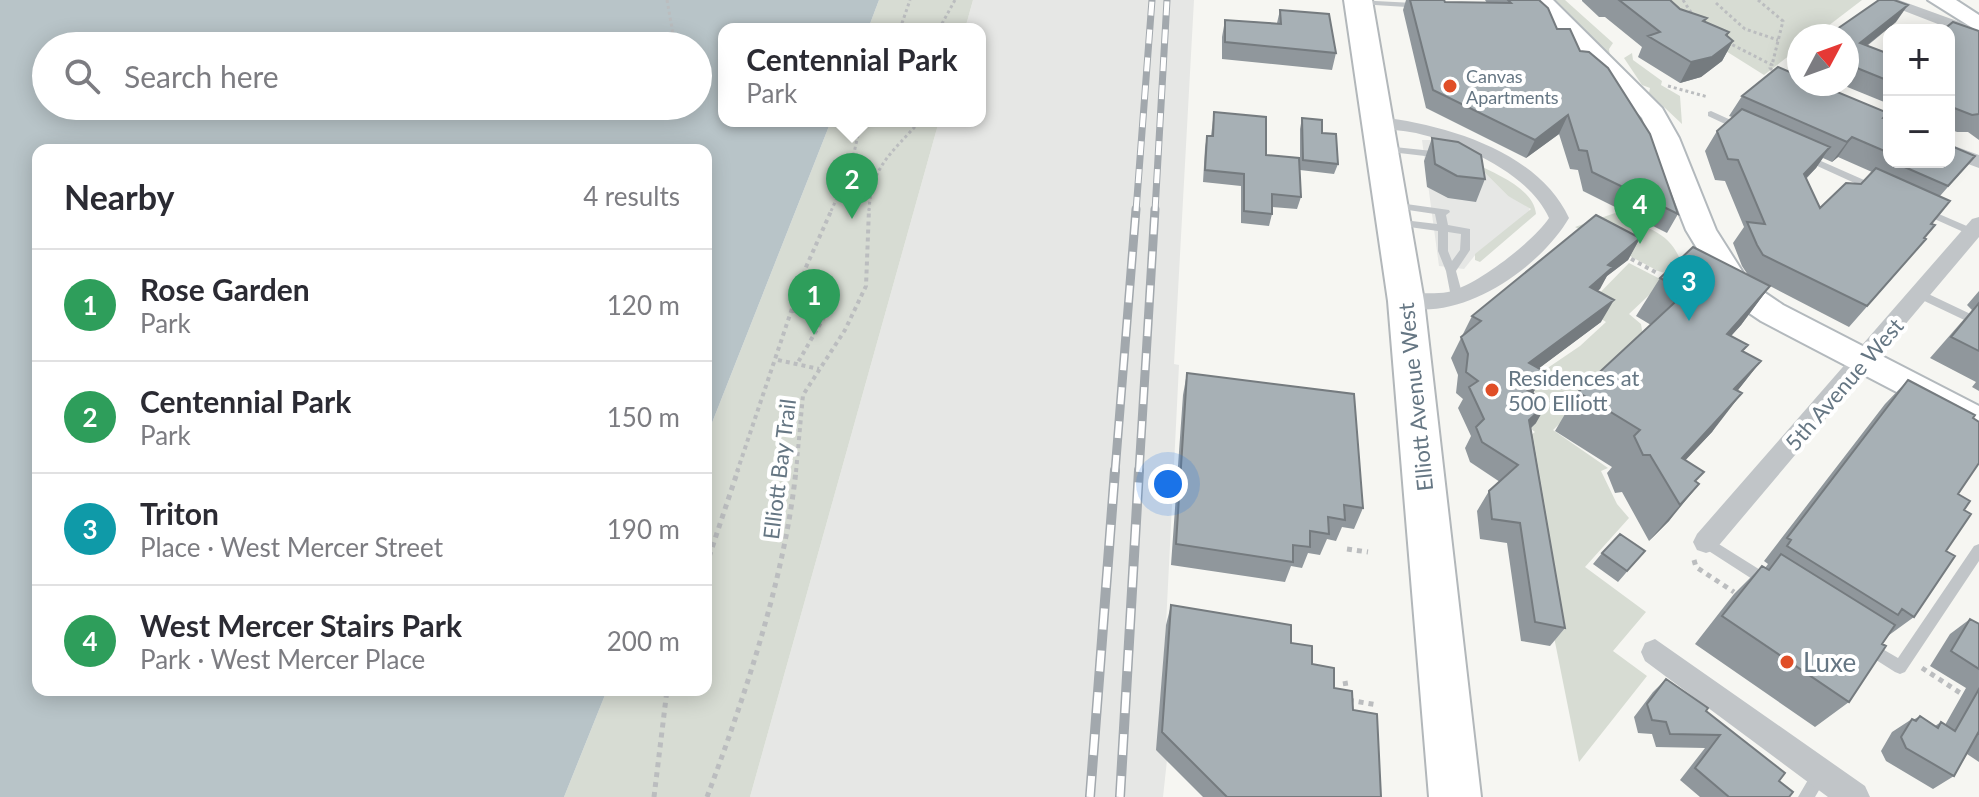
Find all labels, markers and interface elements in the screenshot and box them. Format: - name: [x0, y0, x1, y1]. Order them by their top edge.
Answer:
- popup: [718, 23, 986, 127]
- north arrow: [1787, 24, 1859, 96]
- map controls: [1883, 24, 1955, 168]
- button: +: [1883, 24, 1955, 96]
- search box: [32, 32, 712, 120]
- text: Centennial Park: [746, 41, 958, 77]
- icon: search: [60, 54, 104, 98]
- text: Search here: [124, 58, 279, 94]
- place label: Canvas Apartments: [1466, 65, 1559, 108]
- text: Park: [746, 77, 797, 109]
- marker: Canvas Apartments: [1441, 77, 1459, 95]
- button: −: [1883, 96, 1955, 168]
- pin: 2: [826, 153, 878, 219]
- text: Nearby: [64, 176, 175, 217]
- pin: 4: [1614, 178, 1666, 244]
- text: 4 results: [583, 180, 680, 212]
- pin: 3: [1663, 255, 1715, 321]
- pin: 1: [788, 269, 840, 335]
- text: Rose Garden: [140, 271, 310, 307]
- text: 1: [82, 289, 98, 321]
- text: 120 m: [607, 289, 680, 321]
- street label: Elliott Avenue West: [1392, 301, 1438, 492]
- text: Park: [140, 307, 191, 339]
- street label: 5th Avenue West: [1779, 312, 1909, 456]
- place label: Residences at 500 Elliott: [1508, 364, 1640, 416]
- marker: Residences at 500 Elliott: [1483, 381, 1501, 399]
- text: Centennial Park: [140, 383, 351, 419]
- street label: Elliott Bay Trail: [757, 397, 801, 541]
- text: 2: [82, 401, 98, 433]
- text: 150 m: [607, 401, 680, 433]
- text: Park: [140, 419, 191, 451]
- your location: [1148, 464, 1188, 504]
- text: Triton: [140, 495, 219, 531]
- text: 3: [82, 513, 98, 545]
- text: 190 m: [607, 513, 680, 545]
- text: Place · West Mercer Street: [140, 531, 443, 563]
- text: West Mercer Stairs Park: [140, 607, 462, 643]
- text: 4: [82, 625, 98, 657]
- text: 200 m: [607, 625, 680, 657]
- text: Park · West Mercer Place: [140, 643, 425, 675]
- place label: Luxe: [1803, 646, 1856, 678]
- marker: Luxe: [1778, 653, 1796, 671]

